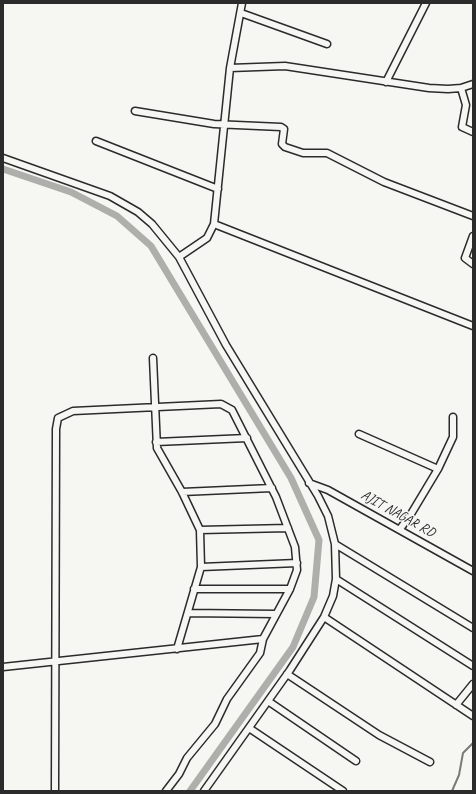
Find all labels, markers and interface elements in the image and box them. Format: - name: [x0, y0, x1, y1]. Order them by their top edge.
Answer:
- street label: AJIT NAGAR RD: [358, 487, 438, 541]

